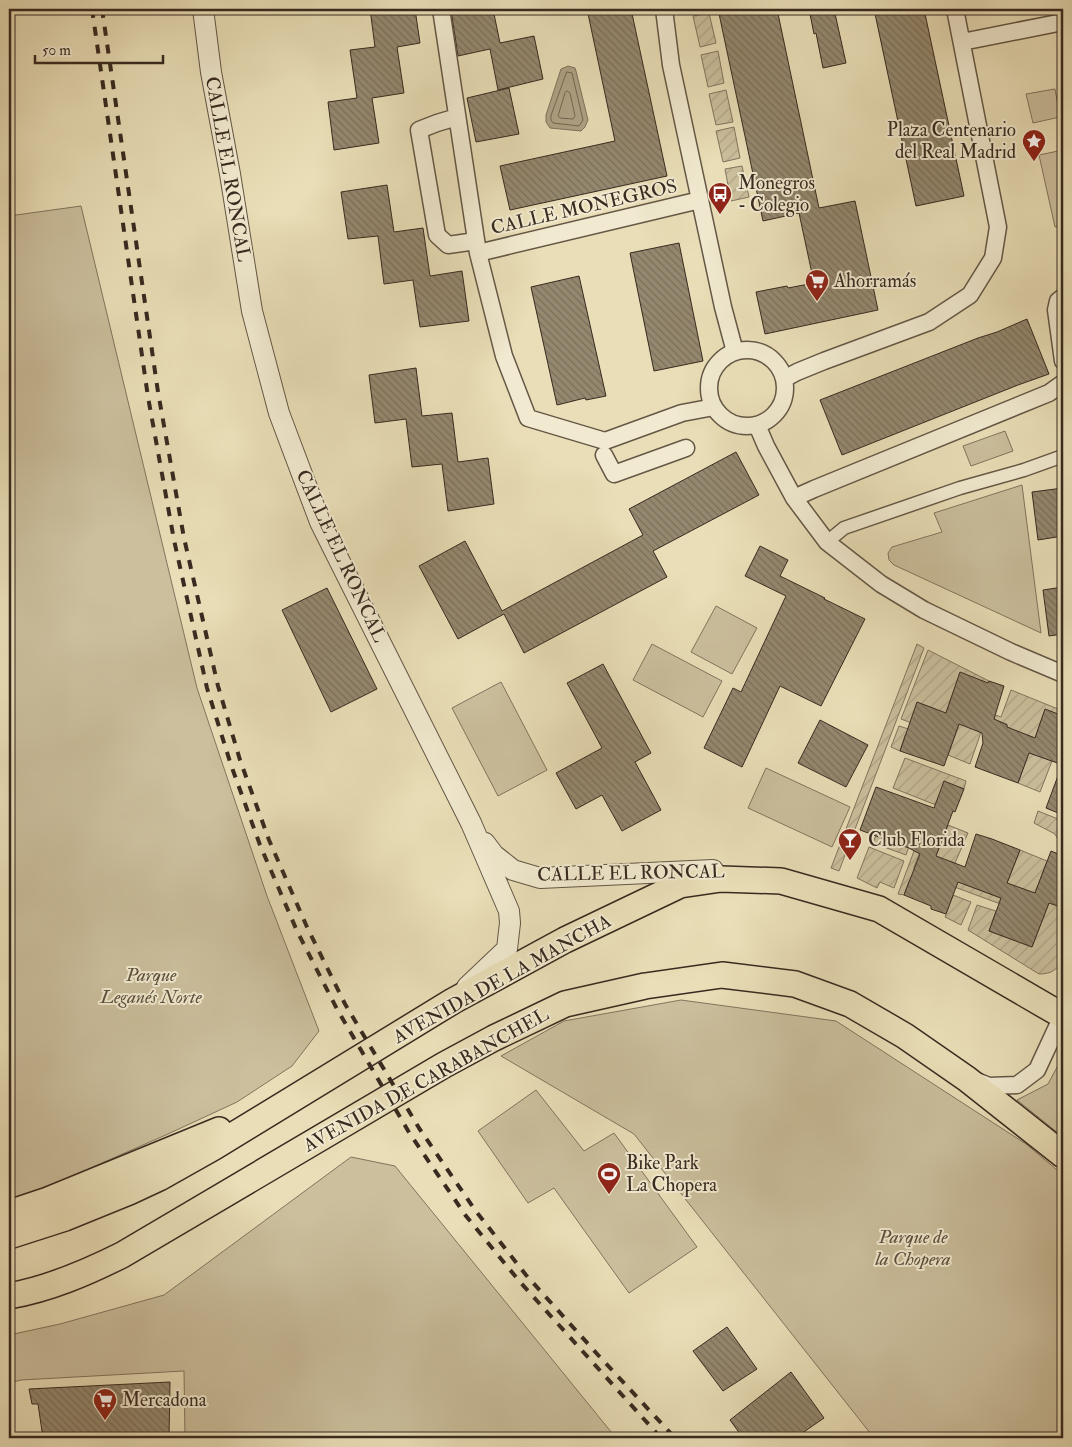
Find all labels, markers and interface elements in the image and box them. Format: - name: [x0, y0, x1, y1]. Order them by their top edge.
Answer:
- scale bar: [35, 32, 162, 64]
- text: 50 m: [42, 41, 71, 60]
- street label: CALLE EL RONCAL: [200, 75, 256, 264]
- place label: Plaza Centenario del Real Madrid: [887, 118, 1017, 164]
- place icon: Plaza Centenario del Real Madrid: [1021, 128, 1047, 162]
- place label: Monegros - Colegio: [738, 171, 815, 217]
- street label: CALLE MONEGROS: [489, 174, 679, 240]
- bus stop icon: Monegros - Colegio: [707, 181, 733, 215]
- supermarket icon: Ahorramás: [804, 268, 830, 302]
- place label: Ahorramás: [833, 269, 916, 293]
- street label: CALLE EL RONCAL: [290, 466, 392, 646]
- bar icon: Club Florida: [837, 827, 863, 861]
- place label: Club Florida: [868, 828, 965, 852]
- street label: CALLE EL RONCAL: [537, 859, 725, 887]
- street label: AVENIDA DE LA MANCHA: [388, 909, 615, 1050]
- park label: Parque Leganés Norte: [99, 963, 202, 1009]
- street label: AVENIDA DE CARABANCHEL: [298, 1002, 553, 1158]
- place label: Bike Park La Chopera: [626, 1151, 717, 1198]
- sports icon: Bike Park La Chopera: [596, 1161, 622, 1195]
- park label: Parque de la Chopera: [874, 1225, 951, 1271]
- supermarket icon: Mercadona: [92, 1387, 118, 1421]
- place label: Mercadona: [122, 1388, 207, 1412]

